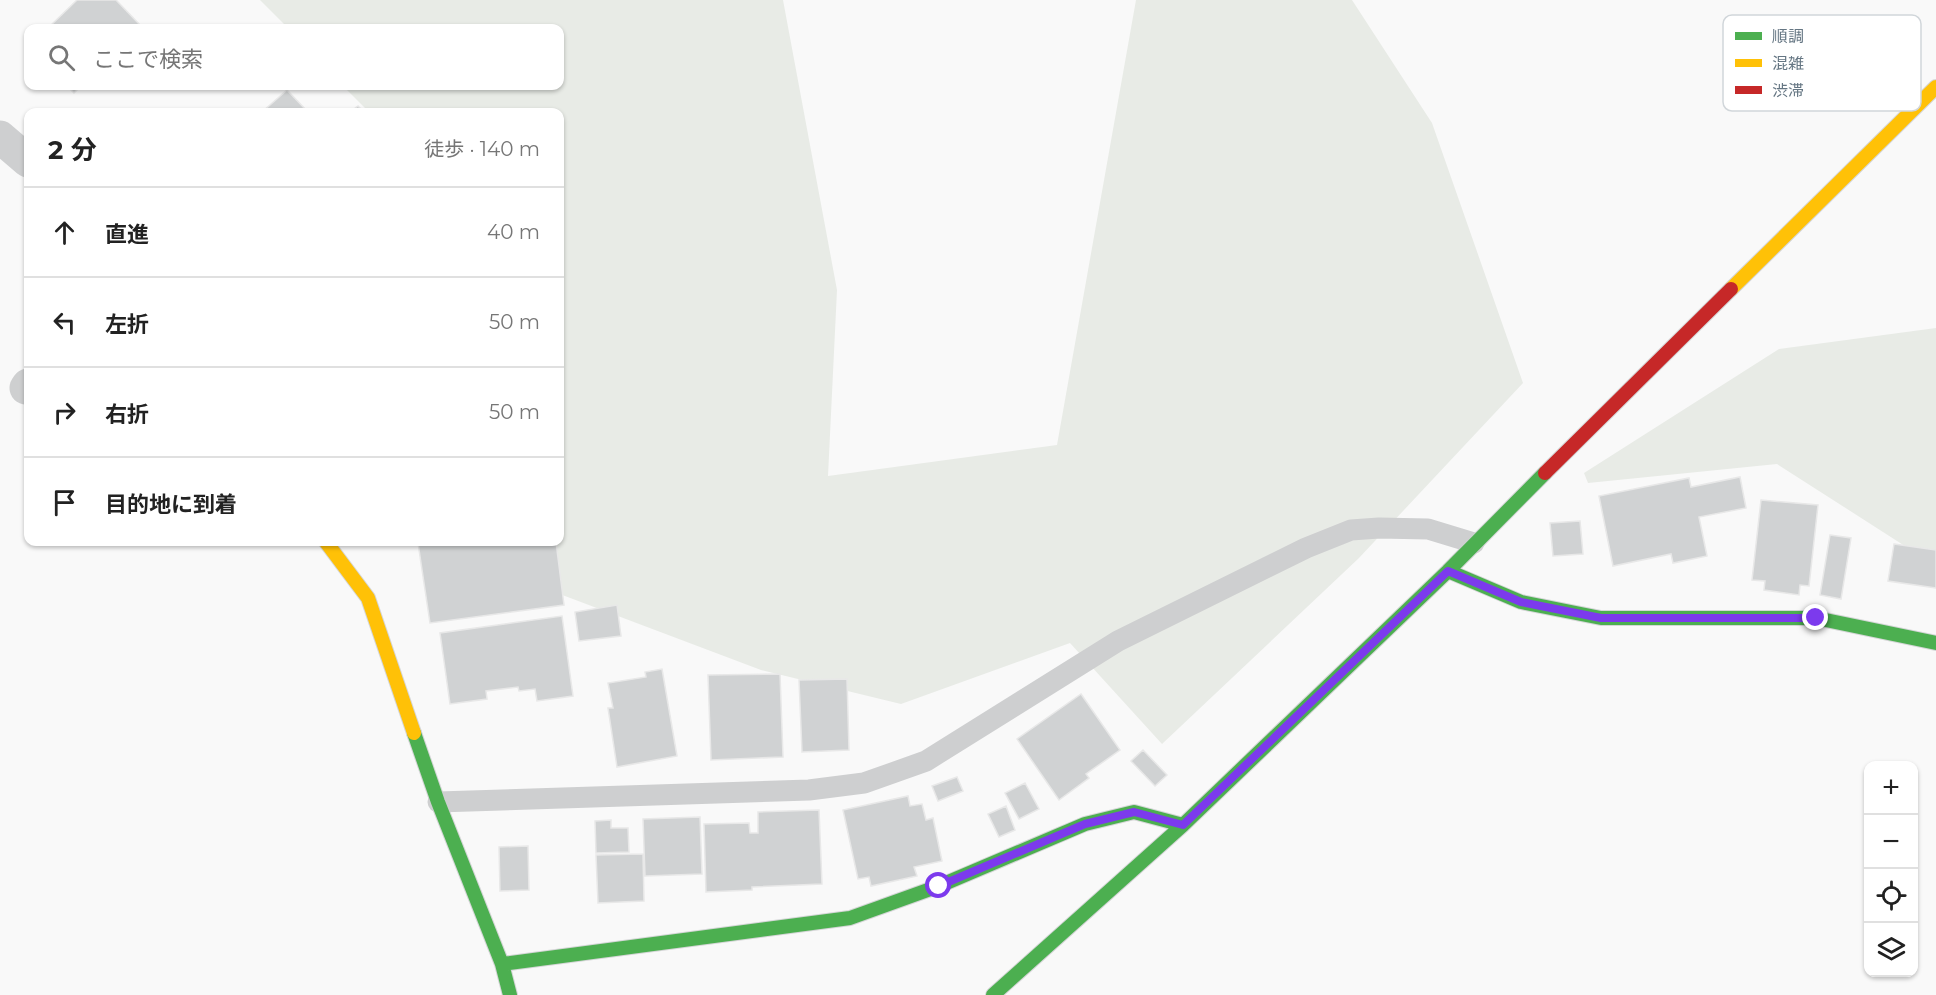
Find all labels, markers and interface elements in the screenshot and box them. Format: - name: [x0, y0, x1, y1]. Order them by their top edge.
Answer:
- legend: [1723, 15, 1921, 111]
- search box: [24, 24, 564, 90]
- text: 順調: [1772, 27, 1804, 46]
- icon: search: [45, 41, 78, 74]
- text: ここで検索: [93, 46, 203, 73]
- text: 混雑: [1772, 54, 1804, 73]
- text: 渋滞: [1772, 81, 1804, 100]
- text: 2 分: [48, 134, 97, 166]
- text: 徒歩 · 140 m: [424, 137, 540, 161]
- icon: ahead: [48, 216, 81, 249]
- text: 40 m: [487, 220, 540, 244]
- text: 直進: [105, 221, 149, 248]
- icon: left: [48, 306, 81, 339]
- text: 50 m: [489, 310, 540, 334]
- text: 左折: [105, 311, 149, 338]
- icon: right: [48, 396, 81, 429]
- text: 50 m: [489, 400, 540, 424]
- text: 右折: [105, 401, 149, 428]
- icon: arrive: [48, 486, 81, 519]
- text: 目的地に到着: [105, 491, 237, 518]
- route end: [1802, 604, 1828, 630]
- map controls: [1864, 761, 1918, 977]
- button: +: [1864, 761, 1918, 815]
- button: −: [1864, 815, 1918, 869]
- button: locate: [1864, 869, 1918, 923]
- route start: [925, 872, 951, 898]
- button: layers: [1864, 923, 1918, 977]

